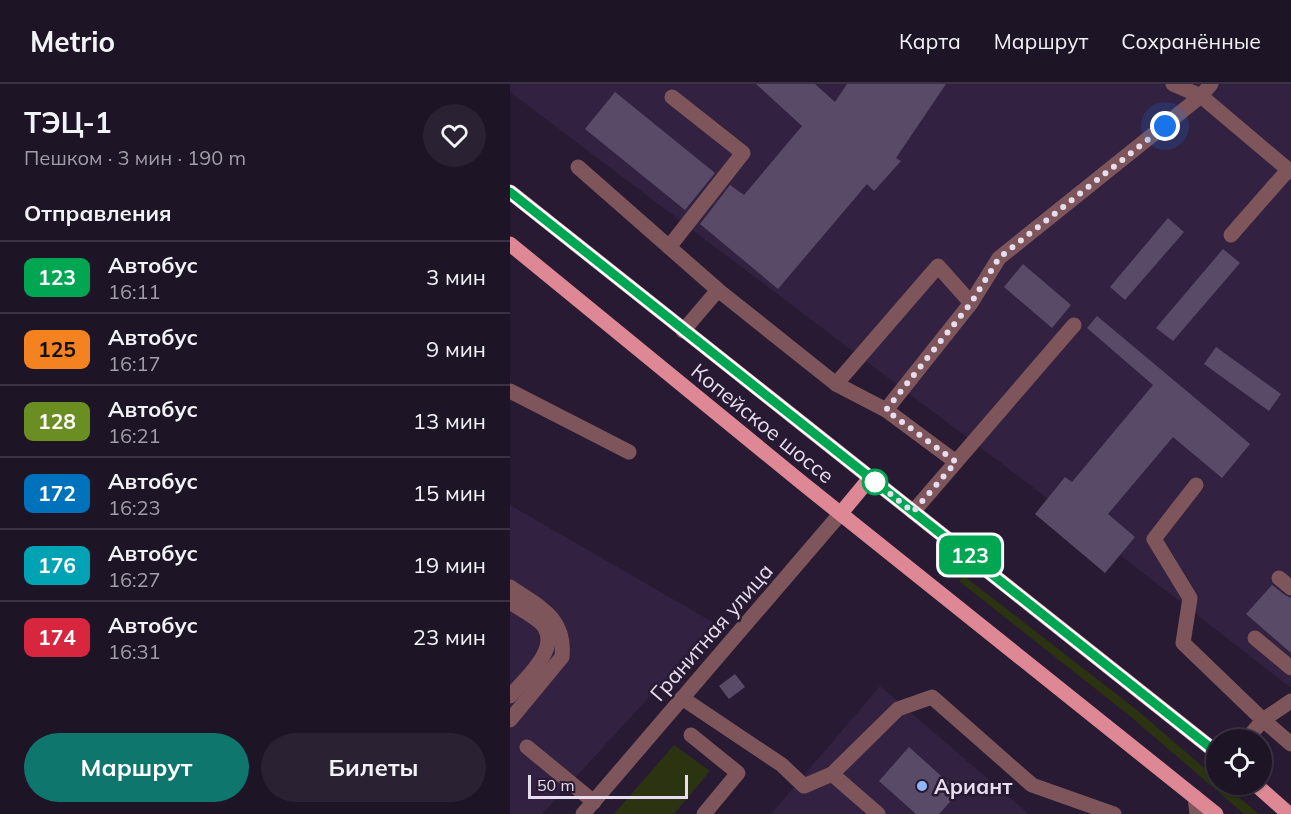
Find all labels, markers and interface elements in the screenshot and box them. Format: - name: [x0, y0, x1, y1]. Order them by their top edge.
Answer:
- text: Metrio: [30, 24, 115, 59]
- text: Карта: [899, 28, 961, 54]
- text: Маршрут: [994, 28, 1088, 54]
- text: Сохранённые: [1121, 28, 1261, 54]
- button: heart: [423, 104, 486, 167]
- text: ТЭЦ-1: [24, 105, 112, 140]
- your location: [1150, 111, 1180, 141]
- text: Пешком · 3 мин · 190 m: [24, 145, 246, 170]
- text: Отправления: [24, 199, 172, 227]
- text: Автобус: [108, 251, 198, 279]
- text: 3 мин: [426, 263, 486, 291]
- text: 123: [38, 264, 76, 290]
- text: 16:11: [108, 279, 161, 304]
- text: Автобус: [108, 323, 198, 351]
- text: 9 мин: [426, 335, 486, 363]
- text: 125: [38, 336, 76, 362]
- text: 16:17: [108, 351, 161, 376]
- street label: Копейское шоссе: [686, 358, 840, 488]
- text: Автобус: [108, 395, 198, 423]
- text: 13 мин: [413, 407, 486, 435]
- text: 128: [38, 408, 76, 434]
- text: 16:21: [108, 423, 161, 448]
- text: Автобус: [108, 467, 198, 495]
- unlabelled marker: [862, 469, 888, 495]
- text: 15 мин: [413, 479, 486, 507]
- text: 172: [38, 480, 76, 506]
- text: 16:23: [108, 495, 161, 520]
- line badge: 123: [936, 536, 1004, 574]
- text: Автобус: [108, 539, 198, 567]
- text: 123: [951, 542, 989, 568]
- text: 19 мин: [413, 551, 486, 579]
- text: 176: [38, 552, 76, 578]
- street label: Гранитная улица: [644, 558, 778, 706]
- text: 16:27: [108, 567, 161, 592]
- text: Автобус: [108, 611, 198, 639]
- text: 23 мин: [413, 623, 486, 651]
- text: 174: [38, 624, 76, 650]
- text: 16:31: [108, 639, 161, 664]
- map controls: [1206, 729, 1272, 795]
- button: locate: [1206, 729, 1272, 795]
- button: Маршрут: [24, 733, 249, 802]
- button: Билеты: [261, 733, 486, 802]
- scale bar: [528, 772, 688, 800]
- place label: Ариант: [934, 773, 1013, 799]
- text: 50 m: [537, 775, 574, 795]
- marker: Ариант: [915, 779, 929, 793]

